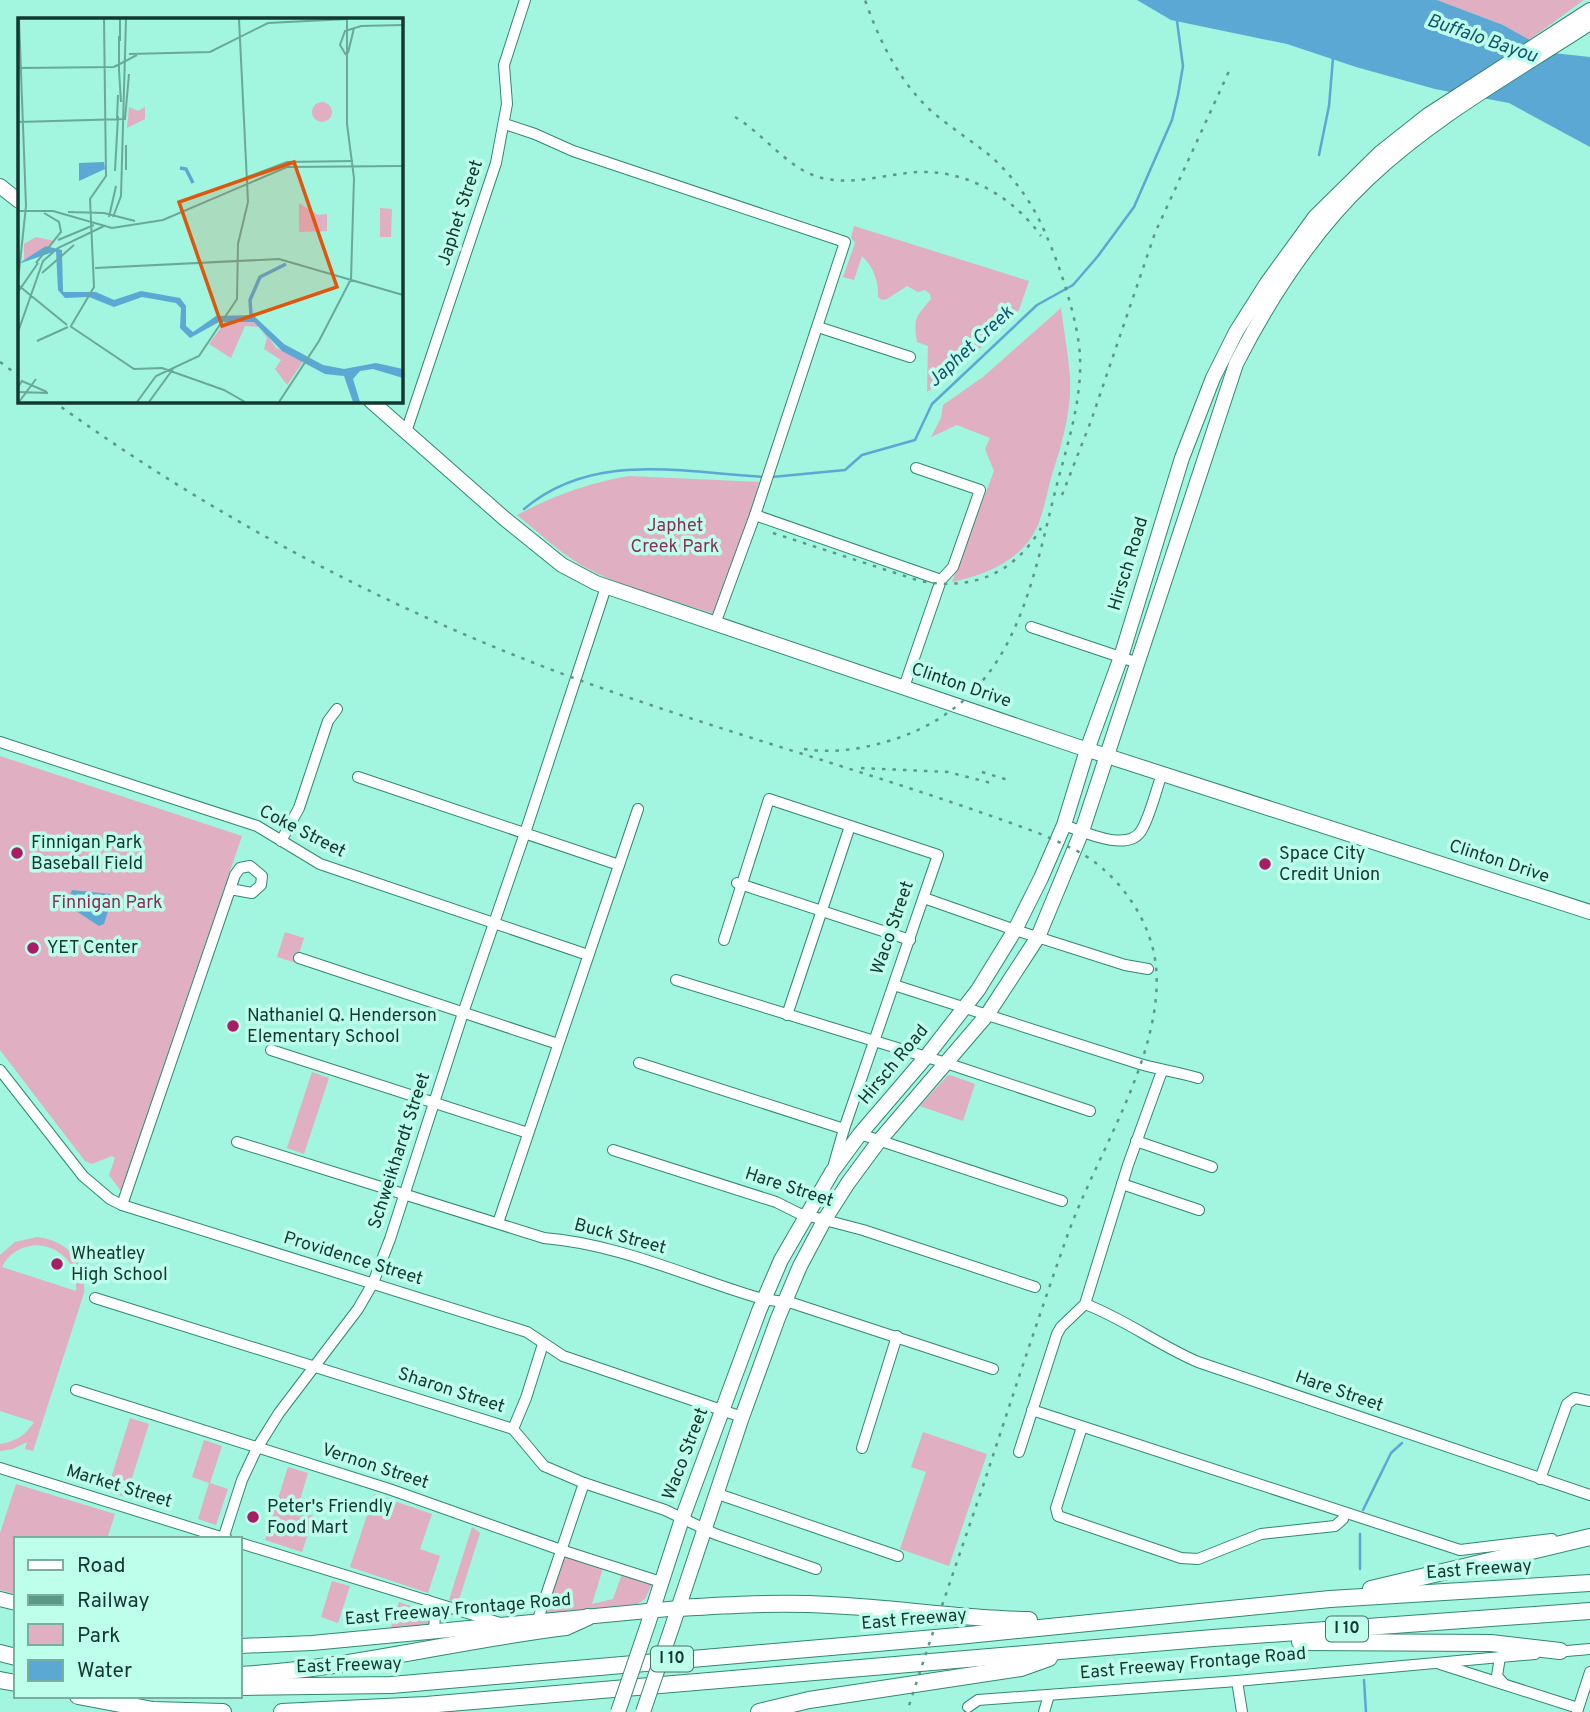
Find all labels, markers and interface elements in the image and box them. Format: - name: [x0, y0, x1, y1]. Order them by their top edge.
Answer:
- water label: Buffalo Bayou: [1424, 9, 1541, 69]
- inset map: [18, 18, 402, 402]
- street label: Japhet Street: [433, 157, 489, 269]
- water label: Japhet Creek: [923, 301, 1019, 393]
- street label: Hirsch Road: [1104, 514, 1154, 614]
- park label: Japhet Creek Park: [631, 515, 719, 559]
- street label: Clinton Drive: [908, 658, 1014, 714]
- street label: Coke Street: [255, 800, 349, 864]
- place label: Finnigan Park Baseball Field: [31, 832, 143, 876]
- street label: Clinton Drive: [1446, 835, 1552, 889]
- place label: Space City Credit Union: [1279, 843, 1380, 887]
- marker: Finnigan Park Baseball Field: [9, 845, 25, 861]
- marker: Space City Credit Union: [1257, 856, 1273, 872]
- street label: Waco Street: [866, 878, 920, 978]
- park label: Finnigan Park: [51, 892, 163, 915]
- place label: YET Center: [47, 937, 138, 960]
- marker: YET Center: [25, 940, 41, 956]
- place label: Nathaniel Q. Henderson Elementary School: [247, 1005, 437, 1049]
- marker: Nathaniel Q. Henderson Elementary School: [225, 1018, 241, 1034]
- street label: Hirsch Road: [854, 1020, 934, 1110]
- street label: Schweikhardt Street: [364, 1070, 436, 1232]
- street label: Hare Street: [742, 1163, 836, 1213]
- street label: Buck Street: [572, 1214, 668, 1260]
- street label: Providence Street: [280, 1227, 426, 1291]
- place label: Wheatley High School: [71, 1243, 168, 1287]
- marker: Wheatley High School: [49, 1256, 65, 1272]
- street label: Sharon Street: [395, 1363, 507, 1419]
- street label: Hare Street: [1292, 1366, 1386, 1418]
- street label: Waco Street: [658, 1404, 714, 1504]
- street label: Vernon Street: [319, 1439, 431, 1495]
- street label: Market Street: [63, 1460, 175, 1514]
- place label: Peter's Friendly Food Mart: [267, 1496, 393, 1540]
- marker: Peter's Friendly Food Mart: [245, 1509, 261, 1525]
- legend: [14, 1537, 242, 1698]
- text: Road: [77, 1553, 126, 1580]
- street label: East Freeway: [1425, 1555, 1533, 1585]
- text: Railway: [77, 1588, 150, 1615]
- street label: East Freeway Frontage Road: [344, 1589, 572, 1631]
- street label: East Freeway: [860, 1604, 968, 1636]
- road number: I 10: [1326, 1616, 1368, 1642]
- text: Park: [77, 1623, 120, 1650]
- street label: East Freeway Frontage Road: [1079, 1643, 1307, 1685]
- road number: I 10: [651, 1646, 693, 1672]
- street label: East Freeway: [296, 1653, 402, 1679]
- text: Water: [77, 1658, 132, 1685]

